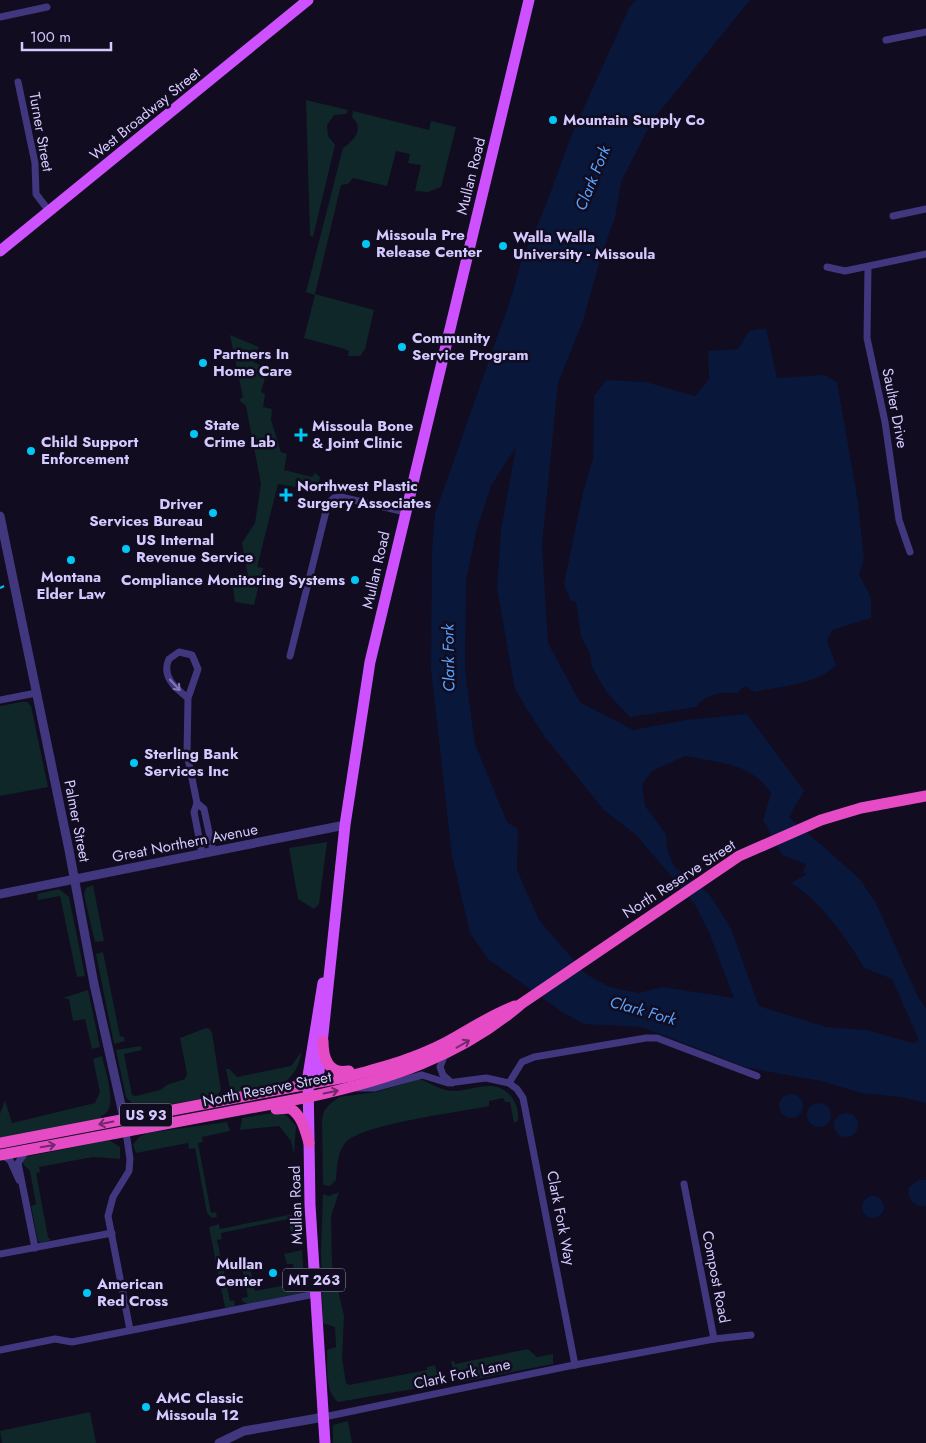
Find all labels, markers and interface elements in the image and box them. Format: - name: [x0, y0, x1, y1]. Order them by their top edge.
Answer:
- scale bar: [22, 20, 111, 52]
- text: 100 m: [30, 26, 71, 48]
- street label: West Broadway Street: [85, 62, 205, 166]
- street label: Turner Street: [23, 91, 59, 174]
- place label: Mountain Supply Co: [563, 109, 705, 131]
- marker: Mountain Supply Co: [547, 114, 559, 126]
- street label: Mullan Road: [451, 135, 491, 217]
- water label: Clark Fork: [569, 141, 616, 214]
- place label: Missoula Pre Release Center: [376, 224, 483, 263]
- place label: Walla Walla University - Missoula: [513, 226, 655, 265]
- marker: Missoula Pre Release Center: [360, 238, 372, 250]
- marker: Walla Walla University - Missoula: [497, 240, 509, 252]
- place label: Community Service Program: [412, 327, 529, 366]
- marker: Community Service Program: [396, 341, 408, 353]
- place label: Partners In Home Care: [213, 343, 293, 382]
- marker: Partners In Home Care: [197, 357, 209, 369]
- street label: Saulter Drive: [876, 366, 914, 450]
- place label: State Crime Lab: [204, 414, 275, 453]
- place label: Missoula Bone & Joint Clinic: [312, 415, 414, 454]
- marker: State Crime Lab: [188, 428, 200, 440]
- marker: Missoula Bone & Joint Clinic: [294, 428, 308, 442]
- place label: Child Support Enforcement: [41, 431, 139, 470]
- marker: Child Support Enforcement: [25, 445, 37, 457]
- place label: Northwest Plastic Surgery Associates: [297, 475, 431, 514]
- marker: Northwest Plastic Surgery Associates: [279, 488, 293, 502]
- place label: Driver Services Bureau: [89, 493, 204, 532]
- marker: Driver Services Bureau: [207, 507, 219, 519]
- place label: US Internal Revenue Service: [136, 529, 254, 568]
- street label: Mullan Road: [356, 529, 396, 611]
- marker: US Internal Revenue Service: [120, 543, 132, 555]
- marker: Montana Elder Law: [65, 554, 77, 566]
- place label: Montana Elder Law: [37, 566, 106, 605]
- place label: Compliance Monitoring Systems: [121, 569, 345, 591]
- marker: Compliance Monitoring Systems: [349, 574, 361, 586]
- water label: Clark Fork: [436, 623, 461, 692]
- one-way arrow: [168, 678, 180, 691]
- place label: Sterling Bank Services Inc: [144, 743, 239, 782]
- marker: Sterling Bank Services Inc: [128, 757, 140, 769]
- street label: Palmer Street: [58, 778, 96, 864]
- street label: Great Northern Avenue: [110, 818, 260, 868]
- street label: North Reserve Street: [618, 834, 740, 924]
- water label: Clark Fork: [607, 990, 680, 1031]
- one-way arrow: [456, 1039, 471, 1049]
- street label: North Reserve Street: [201, 1066, 334, 1112]
- one-way arrow: [323, 1087, 339, 1096]
- road number: US 93: [120, 1104, 172, 1126]
- one-way arrow: [99, 1118, 115, 1128]
- one-way arrow: [40, 1141, 56, 1151]
- street label: Mullan Road: [284, 1165, 308, 1245]
- street label: Clark Fork Way: [541, 1169, 581, 1267]
- street label: Compost Road: [696, 1229, 736, 1325]
- place label: Mullan Center: [216, 1253, 264, 1292]
- marker: Mullan Center: [267, 1267, 279, 1279]
- road number: MT 263: [283, 1268, 345, 1292]
- place label: American Red Cross: [96, 1273, 168, 1312]
- marker: American Red Cross: [81, 1287, 93, 1299]
- street label: Clark Fork Lane: [412, 1353, 513, 1395]
- place label: AMC Classic Missoula 12: [155, 1387, 243, 1426]
- marker: AMC Classic Missoula 12: [140, 1401, 152, 1413]

